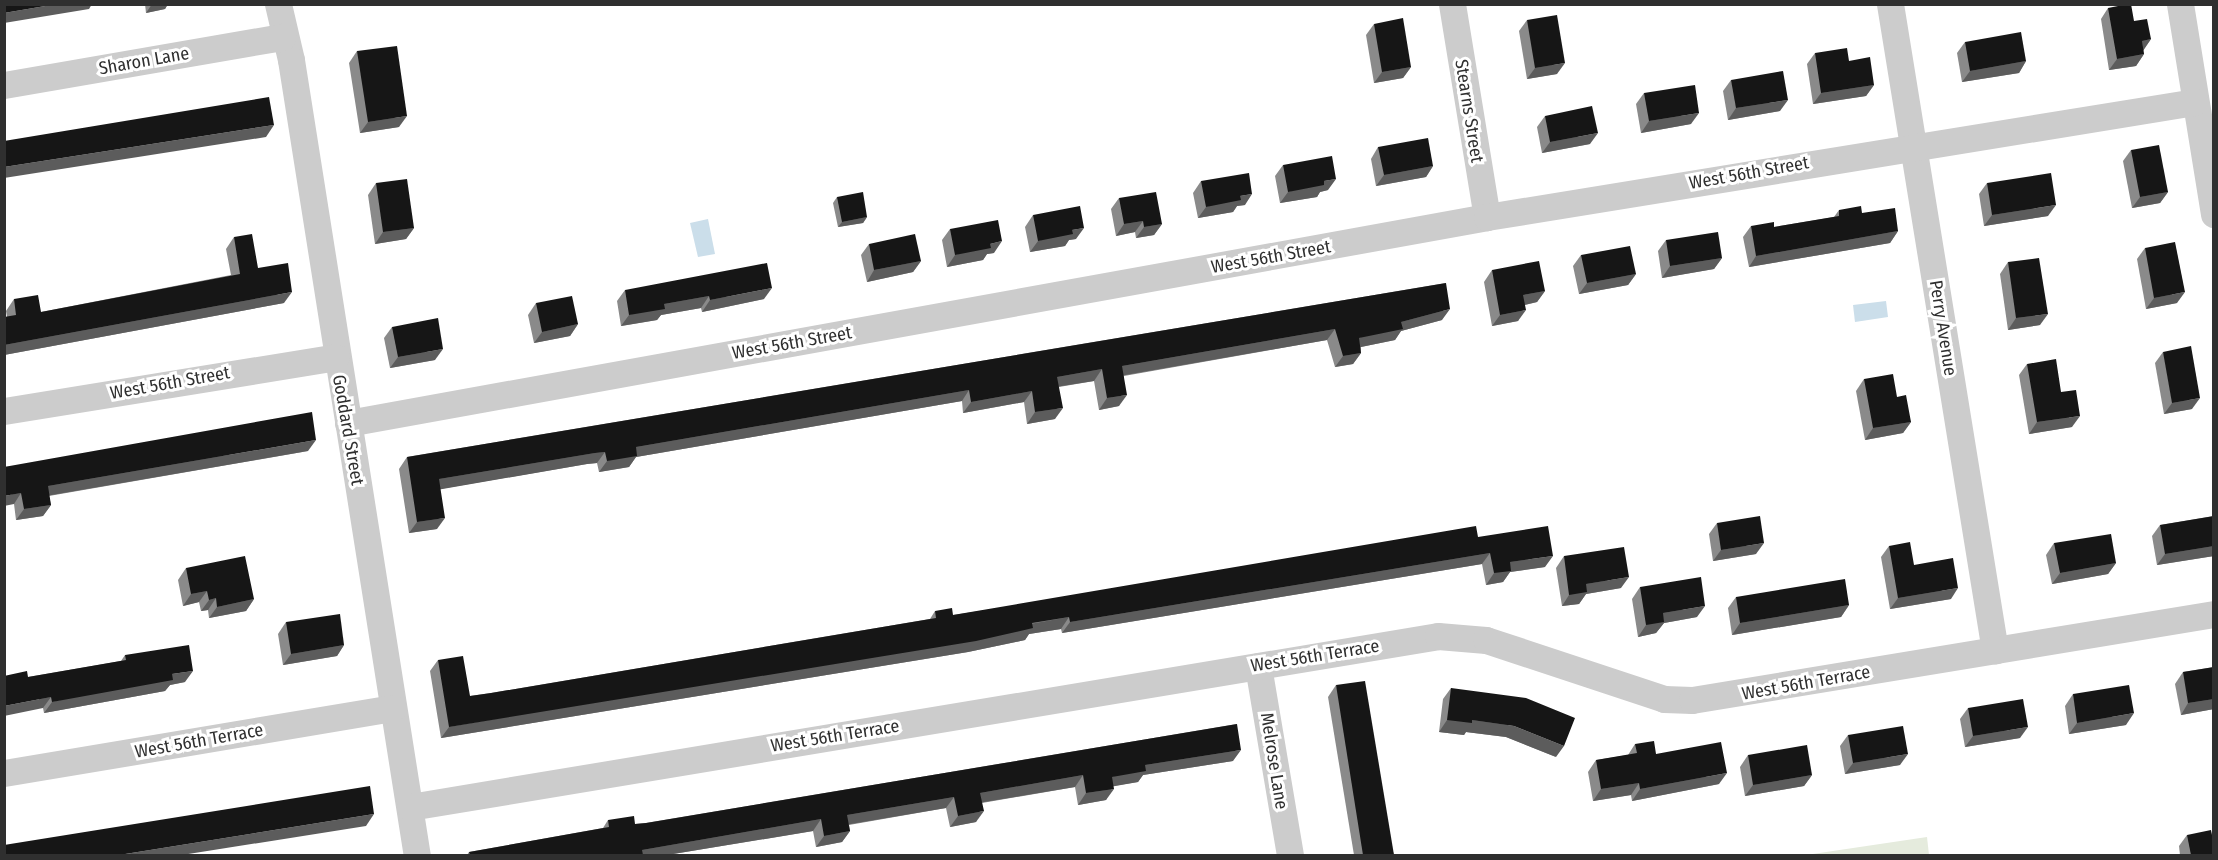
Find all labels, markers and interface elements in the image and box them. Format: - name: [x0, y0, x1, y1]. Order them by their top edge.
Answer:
- street label: Sharon Lane: [97, 42, 191, 80]
- street label: Stearns Street: [1450, 58, 1488, 164]
- street label: West 56th Street: [1688, 152, 1810, 194]
- street label: West 56th Street: [1210, 236, 1332, 278]
- street label: Perry Avenue: [1925, 279, 1961, 377]
- street label: West 56th Street: [731, 322, 853, 364]
- street label: West 56th Street: [109, 362, 231, 404]
- street label: Goddard Street: [328, 373, 368, 487]
- street label: West 56th Terrace: [1249, 635, 1381, 677]
- street label: West 56th Terrace: [1740, 661, 1872, 705]
- street label: Melrose Lane: [1256, 711, 1292, 811]
- street label: West 56th Terrace: [769, 715, 901, 757]
- street label: West 56th Terrace: [133, 719, 265, 763]

